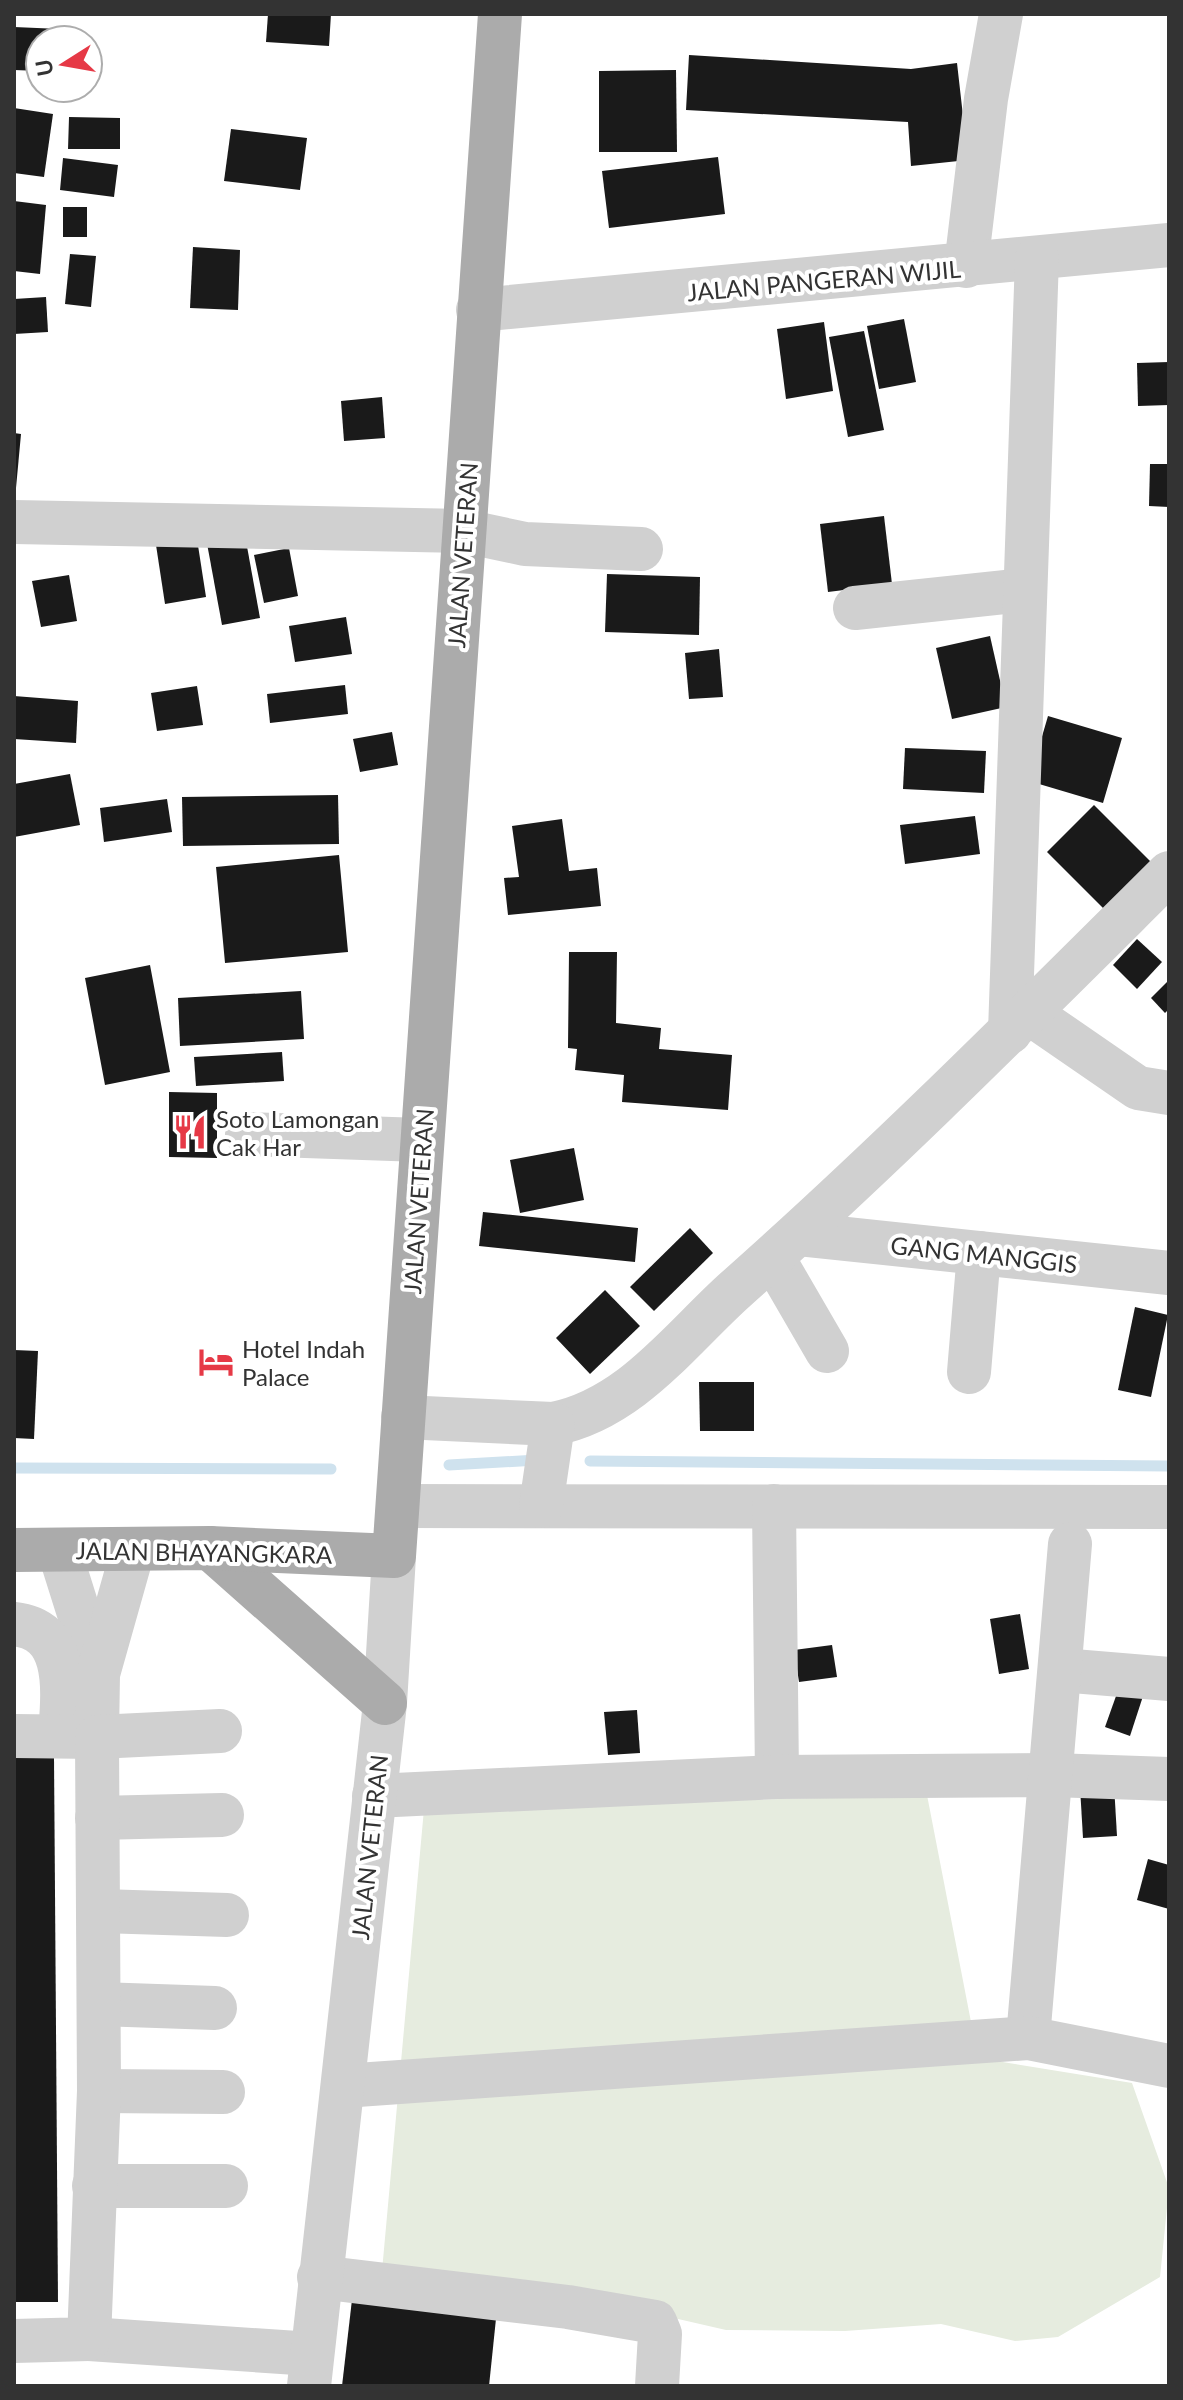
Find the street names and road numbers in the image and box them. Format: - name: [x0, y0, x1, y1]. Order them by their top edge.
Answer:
- street label: JALAN PANGERAN WIJIL: [686, 254, 962, 306]
- street label: JALAN VETERAN: [441, 461, 483, 649]
- street label: JALAN VETERAN: [397, 1107, 439, 1295]
- street label: GANG MANGGIS: [889, 1230, 1079, 1278]
- street label: JALAN BHAYANGKARA: [76, 1535, 333, 1569]
- street label: JALAN VETERAN: [345, 1753, 393, 1941]

